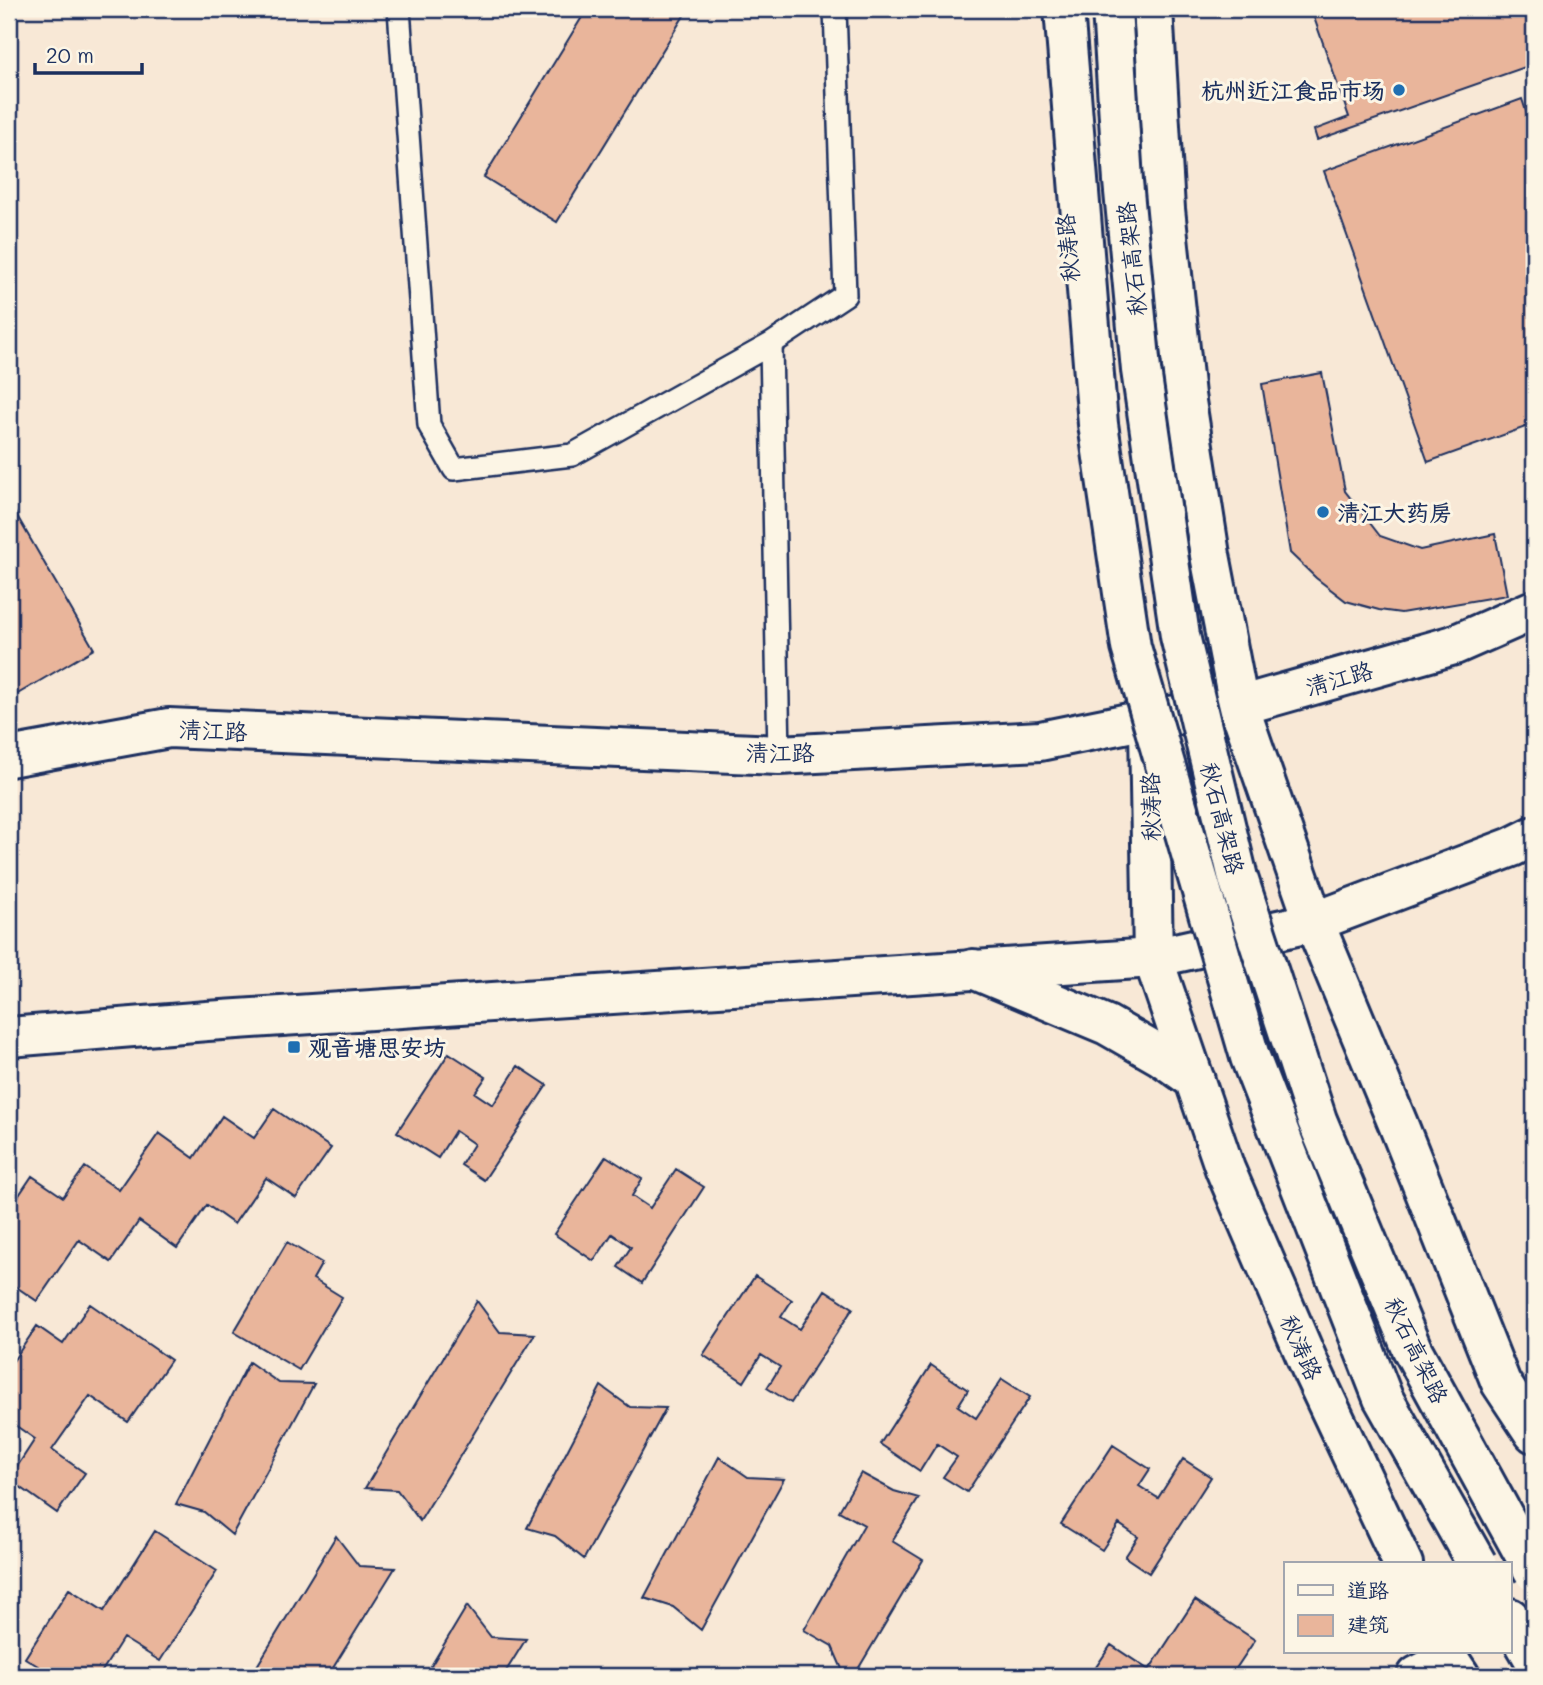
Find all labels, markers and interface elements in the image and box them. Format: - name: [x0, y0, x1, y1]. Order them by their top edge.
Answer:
- scale bar: [35, 32, 142, 76]
- text: 20 m: [46, 41, 94, 68]
- place label: 杭州近江食品市场: [1201, 75, 1385, 105]
- marker: 杭州近江食品市场: [1391, 82, 1407, 98]
- street label: 秋石高架路: [1110, 200, 1152, 318]
- street label: 秋涛路: [1049, 212, 1085, 284]
- place label: 清江大药房: [1337, 497, 1452, 527]
- marker: 清江大药房: [1315, 504, 1331, 520]
- street label: 清江路: [1302, 654, 1376, 702]
- street label: 清江路: [178, 714, 248, 746]
- street label: 清江路: [746, 737, 815, 767]
- street label: 秋石高架路: [1195, 759, 1251, 877]
- street label: 秋涛路: [1134, 772, 1166, 842]
- place label: 观音塘思安坊: [308, 1032, 446, 1062]
- marker: 观音塘思安坊: [286, 1039, 302, 1055]
- street label: 秋石高架路: [1378, 1292, 1456, 1408]
- street label: 秋涛路: [1274, 1309, 1330, 1385]
- legend: [1284, 1562, 1512, 1654]
- text: 道路: [1347, 1576, 1389, 1603]
- text: 建筑: [1347, 1610, 1389, 1637]

